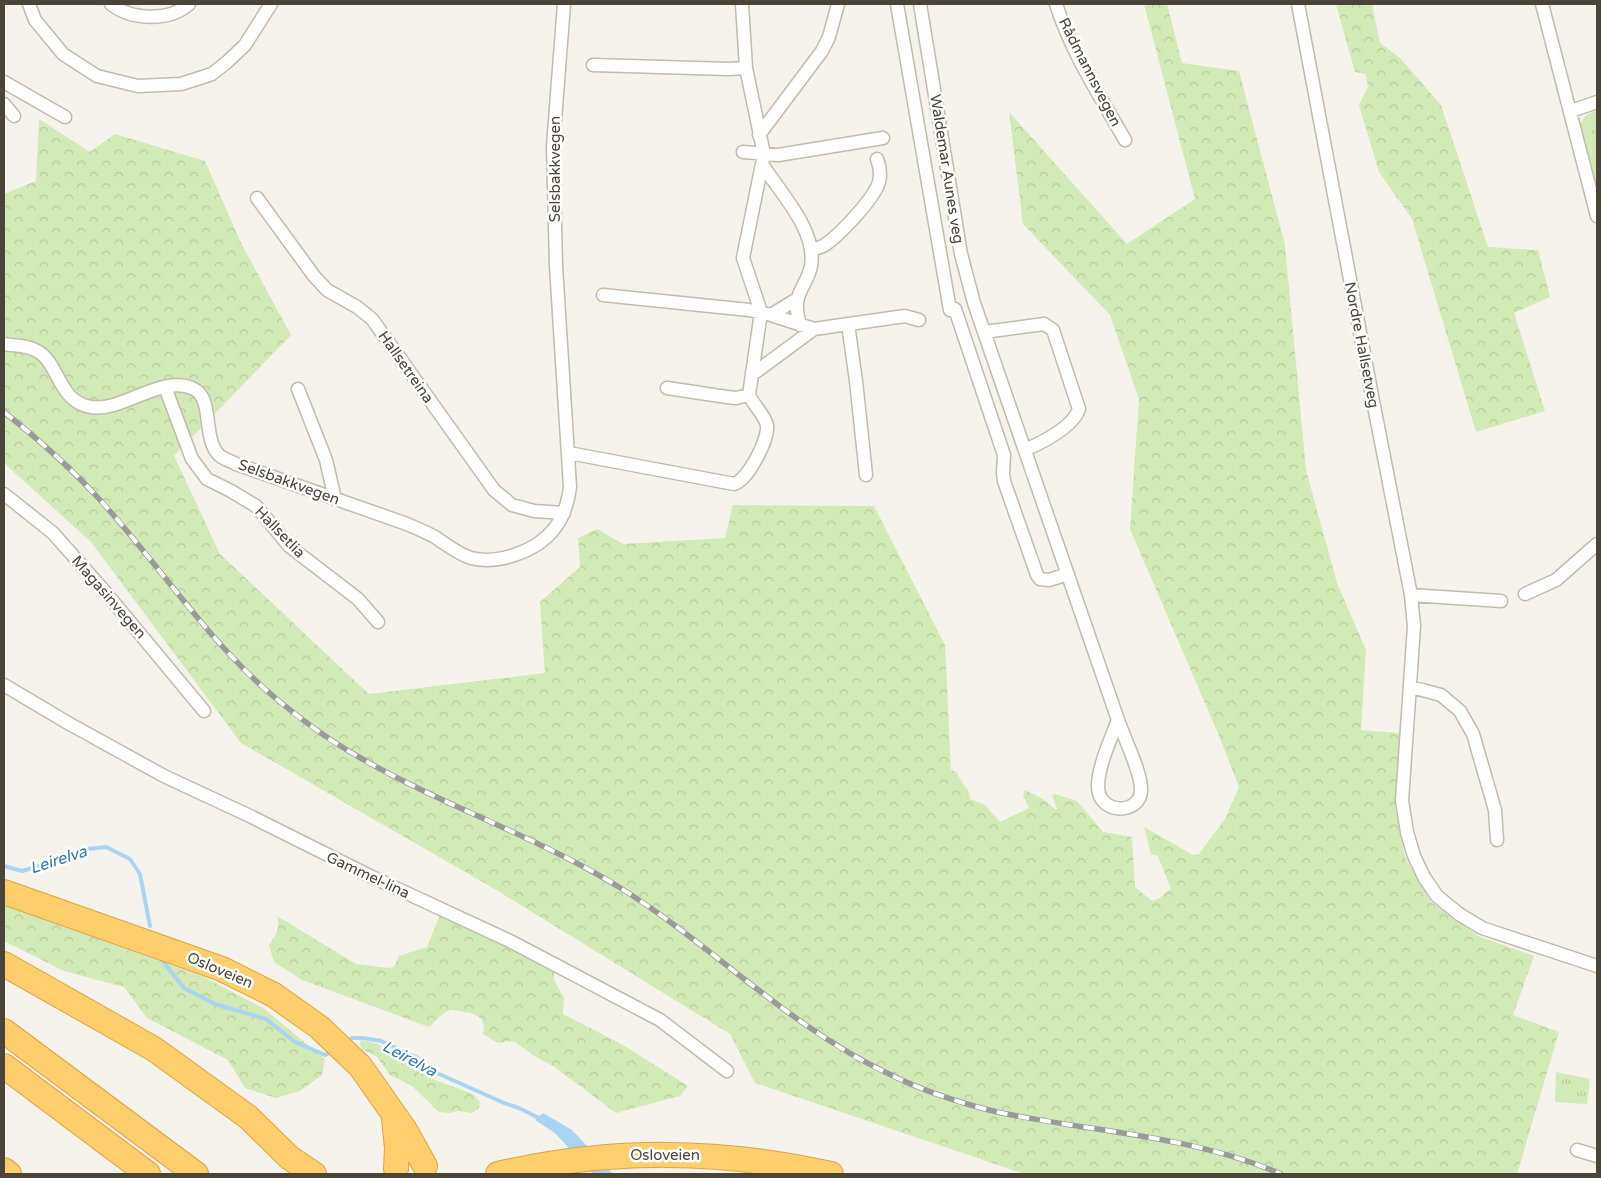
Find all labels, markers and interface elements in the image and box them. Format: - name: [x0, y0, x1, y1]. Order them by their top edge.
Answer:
- street label: Rådmannsvegen: [1055, 15, 1125, 129]
- street label: Waldemar Aunes veg: [926, 93, 968, 245]
- street label: Selsbakkvegen: [546, 116, 564, 222]
- street label: Nordre Hallsetveg: [1341, 280, 1383, 410]
- street label: Hallsetreina: [375, 327, 437, 407]
- street label: Selsbakkvegen: [236, 455, 342, 509]
- street label: Hallsetlia: [251, 503, 309, 561]
- street label: Magasinvegen: [68, 552, 150, 642]
- water label: Leirelva: [27, 841, 90, 879]
- street label: Gammel-lina: [323, 848, 413, 902]
- street label: Osloveien: [184, 948, 256, 992]
- water label: Leirelva: [379, 1036, 441, 1082]
- street label: Osloveien: [630, 1146, 700, 1164]

